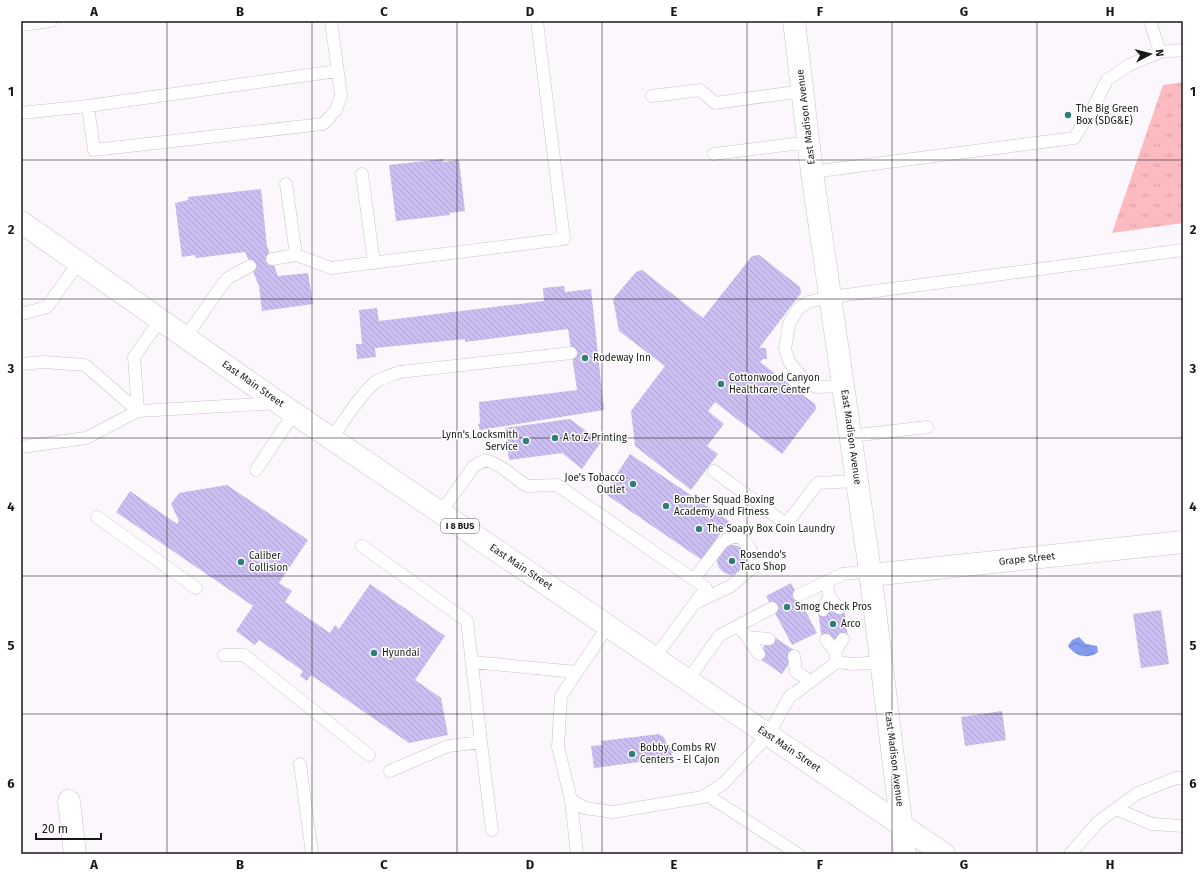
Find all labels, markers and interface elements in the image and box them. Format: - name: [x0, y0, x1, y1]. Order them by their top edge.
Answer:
- text: A: [89, 4, 98, 19]
- text: B: [236, 4, 244, 19]
- text: C: [380, 4, 388, 19]
- text: D: [526, 4, 535, 19]
- text: E: [671, 4, 678, 19]
- text: F: [817, 4, 824, 19]
- text: G: [960, 4, 968, 19]
- text: H: [1106, 4, 1114, 19]
- north arrow: [1130, 34, 1170, 74]
- text: N: [1153, 48, 1166, 57]
- street label: East Madison Avenue: [794, 69, 818, 165]
- text: 1: [8, 84, 14, 99]
- text: 1: [1190, 84, 1196, 99]
- place label: The Big Green Box (SDG&E): [1076, 103, 1139, 127]
- marker: The Big Green Box (SDG&E): [1063, 110, 1073, 120]
- text: 2: [8, 222, 15, 237]
- text: 2: [1190, 222, 1197, 237]
- place label: Rodeway Inn: [593, 352, 651, 364]
- marker: Rodeway Inn: [580, 353, 590, 363]
- street label: East Main Street: [220, 358, 287, 410]
- text: 3: [7, 361, 15, 376]
- text: 3: [1189, 361, 1197, 376]
- place label: Cottonwood Canyon Healthcare Center: [729, 372, 820, 396]
- marker: Cottonwood Canyon Healthcare Center: [716, 379, 726, 389]
- street label: East Madison Avenue: [838, 389, 864, 485]
- place label: Lynn's Locksmith Service: [442, 429, 518, 453]
- place label: A to Z Printing: [563, 432, 628, 444]
- marker: A to Z Printing: [550, 433, 560, 443]
- marker: Lynn's Locksmith Service: [521, 436, 531, 446]
- place label: Joe's Tobacco Outlet: [565, 472, 625, 496]
- marker: Joe's Tobacco Outlet: [628, 479, 638, 489]
- place label: Bomber Squad Boxing Academy and Fitness: [674, 494, 775, 518]
- text: 4: [7, 499, 15, 514]
- text: 4: [1189, 499, 1197, 514]
- marker: Bomber Squad Boxing Academy and Fitness: [661, 501, 671, 511]
- road number: I 8 BUS: [441, 519, 479, 533]
- place label: The Soapy Box Coin Laundry: [707, 523, 835, 535]
- marker: The Soapy Box Coin Laundry: [694, 524, 704, 534]
- street label: East Main Street: [487, 542, 555, 593]
- place label: Rosendo's Taco Shop: [740, 549, 787, 573]
- place label: Caliber Collision: [249, 550, 288, 574]
- street label: Grape Street: [998, 550, 1056, 568]
- marker: Rosendo's Taco Shop: [727, 556, 737, 566]
- marker: Caliber Collision: [236, 557, 246, 567]
- place label: Smog Check Pros: [795, 601, 872, 613]
- marker: Smog Check Pros: [782, 602, 792, 612]
- place label: Arco: [841, 618, 861, 630]
- marker: Arco: [828, 619, 838, 629]
- text: 5: [8, 638, 15, 653]
- text: 5: [1190, 638, 1197, 653]
- place label: Hyundai: [382, 647, 420, 659]
- marker: Hyundai: [369, 648, 379, 658]
- street label: East Madison Avenue: [882, 711, 906, 807]
- street label: East Main Street: [755, 724, 823, 775]
- place label: Bobby Combs RV Centers - El Cajon: [640, 742, 720, 766]
- marker: Bobby Combs RV Centers - El Cajon: [627, 749, 637, 759]
- text: 6: [7, 776, 15, 791]
- text: 6: [1189, 776, 1197, 791]
- scale bar: [36, 815, 101, 841]
- text: 20 m: [42, 822, 68, 836]
- text: A: [89, 857, 98, 872]
- text: B: [236, 857, 244, 872]
- text: C: [380, 857, 388, 872]
- text: D: [526, 857, 535, 872]
- text: E: [671, 857, 678, 872]
- text: F: [817, 857, 824, 872]
- text: G: [960, 857, 968, 872]
- text: H: [1106, 857, 1114, 872]

